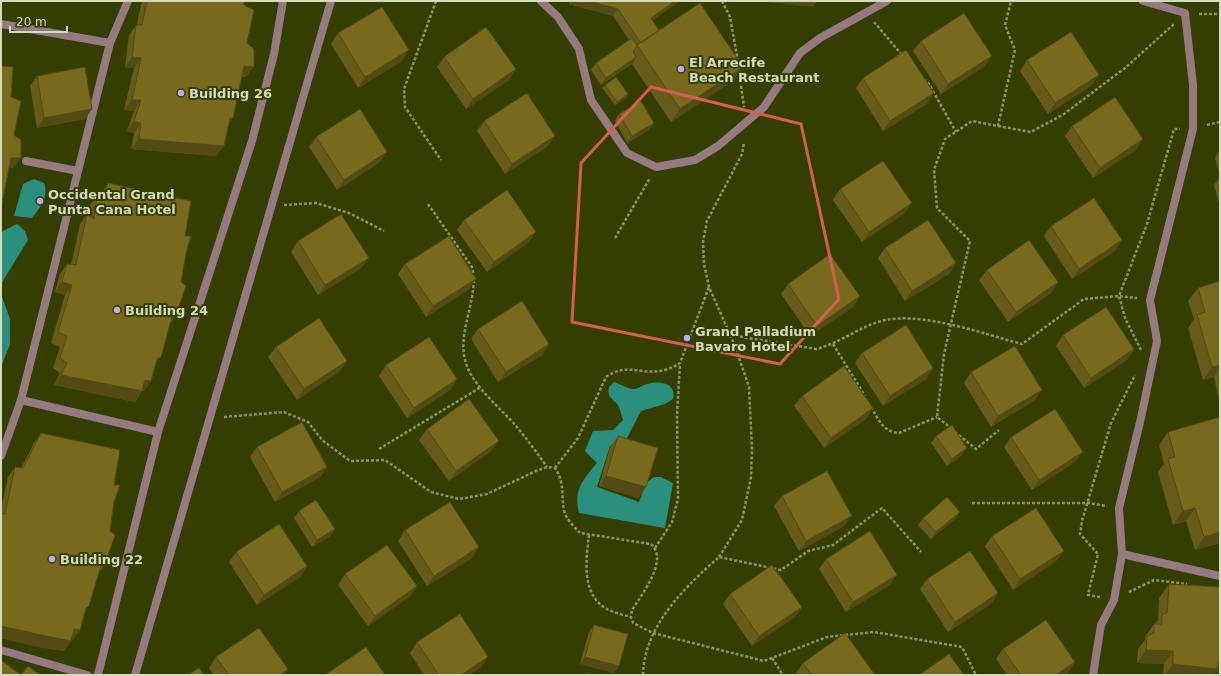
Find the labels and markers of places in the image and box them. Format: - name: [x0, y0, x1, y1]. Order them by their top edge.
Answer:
- place label: El Arrecife Beach Restaurant: [689, 55, 819, 85]
- marker: El Arrecife Beach Restaurant: [676, 64, 686, 74]
- place label: Building 26: [189, 86, 272, 101]
- marker: Building 26: [176, 88, 186, 98]
- place label: Occidental Grand Punta Cana Hotel: [48, 187, 176, 217]
- marker: Occidental Grand Punta Cana Hotel: [35, 196, 45, 206]
- place label: Building 24: [125, 303, 208, 318]
- marker: Building 24: [112, 305, 122, 315]
- place label: Grand Palladium Bavaro Hotel: [695, 324, 816, 354]
- marker: Grand Palladium Bavaro Hotel: [682, 333, 692, 343]
- place label: Building 22: [60, 552, 143, 567]
- marker: Building 22: [47, 554, 57, 564]

